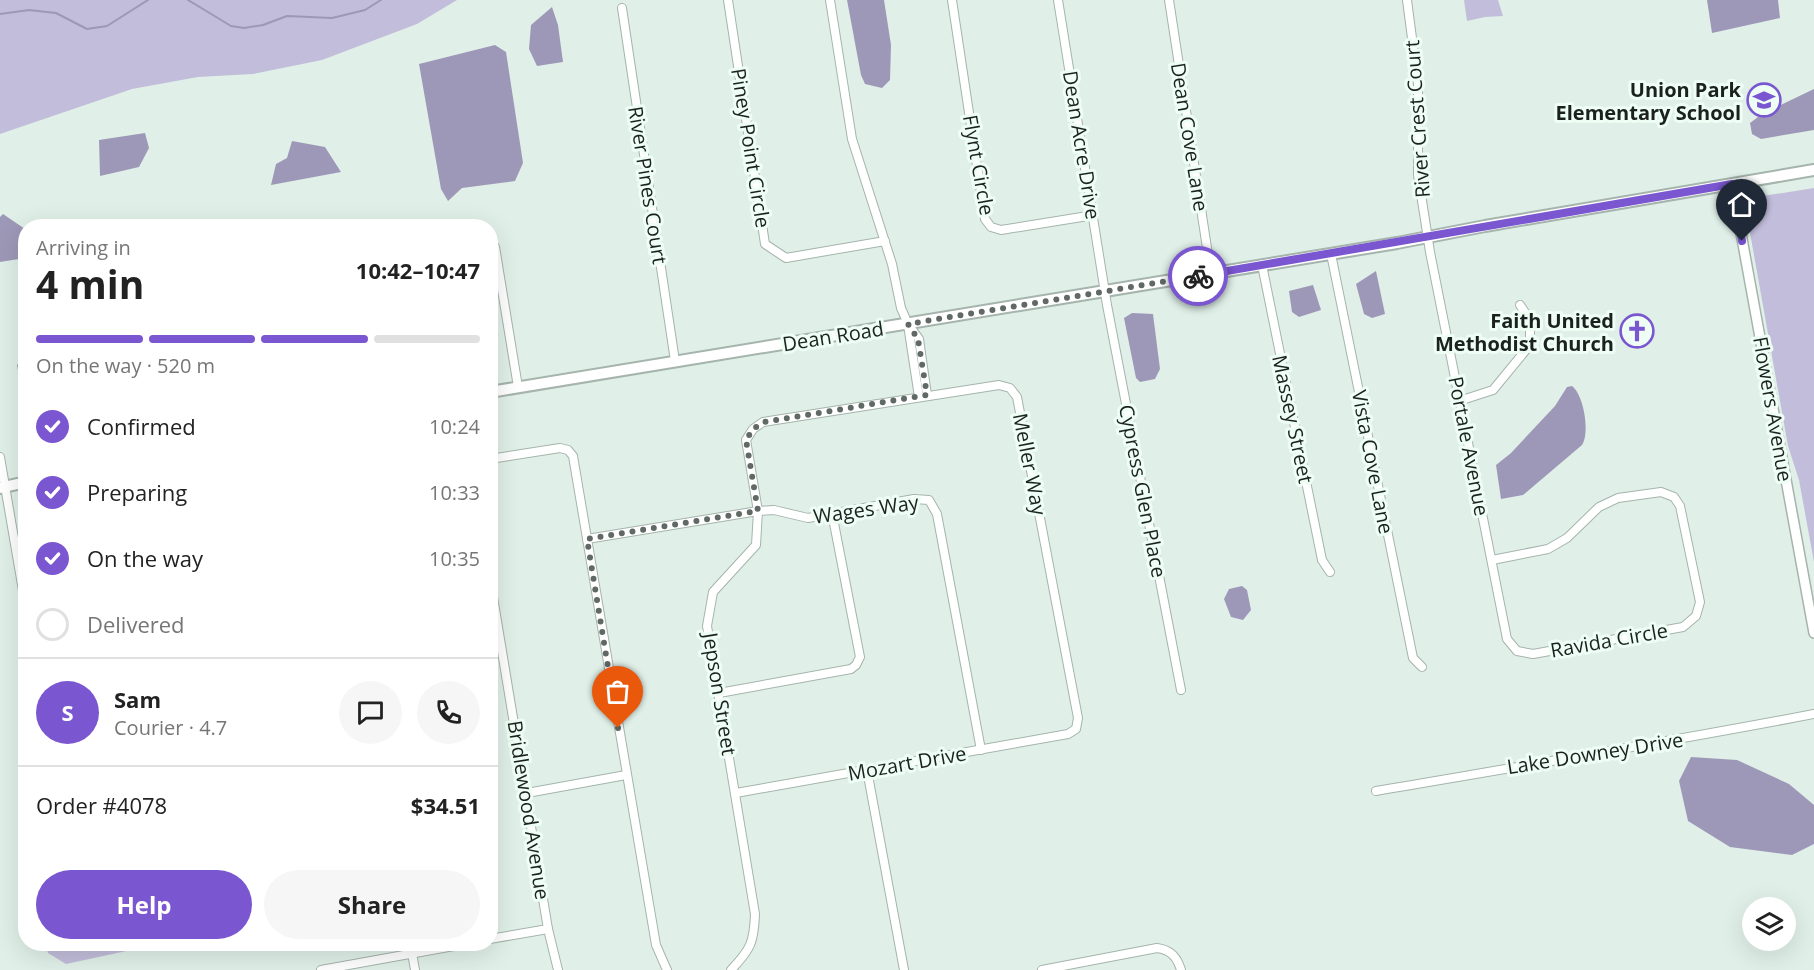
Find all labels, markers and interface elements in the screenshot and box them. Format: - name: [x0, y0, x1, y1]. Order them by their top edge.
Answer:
- street label: River Crest Court: [1398, 39, 1436, 199]
- street label: Dean Cove Lane: [1165, 61, 1215, 213]
- street label: Piney Point Circle: [725, 66, 777, 230]
- street label: Dean Acre Drive: [1057, 69, 1107, 221]
- place label: Union Park Elementary School: [1556, 76, 1742, 126]
- school or university icon: Union Park Elementary School: [1746, 82, 1782, 118]
- street label: River Pines Court: [622, 104, 674, 266]
- street label: Flynt Circle: [957, 113, 1001, 217]
- pin: [1716, 179, 1767, 241]
- icon: home: [1725, 188, 1758, 221]
- text: Arriving in: [36, 234, 131, 261]
- courier: [1168, 246, 1228, 306]
- text: 10:42–10:47: [356, 255, 480, 285]
- text: 4 min: [36, 257, 144, 310]
- icon: bike: [1182, 260, 1215, 293]
- place label: Faith United Methodist Church: [1435, 307, 1614, 357]
- church icon: Faith United Methodist Church: [1619, 313, 1655, 349]
- street label: Dean Road: [780, 315, 886, 357]
- street label: Flowers Avenue: [1747, 334, 1799, 484]
- text: On the way · 520 m: [36, 352, 215, 379]
- street label: Massey Street: [1266, 352, 1320, 486]
- street label: Portale Avenue: [1442, 374, 1496, 518]
- street label: Vista Cove Lane: [1346, 388, 1400, 536]
- street label: Cypress Glen Place: [1113, 402, 1173, 580]
- icon: check: [36, 410, 69, 443]
- text: Confirmed: [87, 411, 196, 441]
- street label: Meller Way: [1007, 411, 1053, 518]
- text: 10:24: [429, 413, 480, 440]
- icon: check: [36, 476, 69, 509]
- text: Preparing: [87, 477, 187, 507]
- text: 10:33: [429, 479, 480, 506]
- street label: Wages Way: [812, 488, 921, 530]
- icon: check: [36, 542, 69, 575]
- text: On the way: [87, 543, 203, 573]
- text: 10:35: [429, 545, 480, 572]
- text: Delivered: [87, 609, 185, 639]
- street label: Ravida Circle: [1548, 616, 1670, 664]
- street label: Jepson Street: [697, 629, 743, 757]
- pin: [592, 666, 643, 728]
- icon: bag: [601, 675, 634, 708]
- button: chat: [339, 681, 402, 744]
- button: phone: [417, 681, 480, 744]
- text: Sam: [114, 684, 161, 714]
- text: S: [61, 697, 74, 727]
- text: Courier · 4.7: [114, 714, 227, 741]
- street label: Bridlewood Avenue: [501, 718, 557, 902]
- street label: Lake Downey Drive: [1505, 726, 1685, 780]
- street label: Mozart Drive: [846, 739, 968, 787]
- text: Order #4078: [36, 790, 167, 820]
- text: $34.51: [411, 790, 480, 820]
- button: Help: [36, 870, 252, 939]
- button: Share: [264, 870, 480, 939]
- map controls: [1742, 897, 1796, 951]
- button: layers: [1742, 897, 1796, 951]

